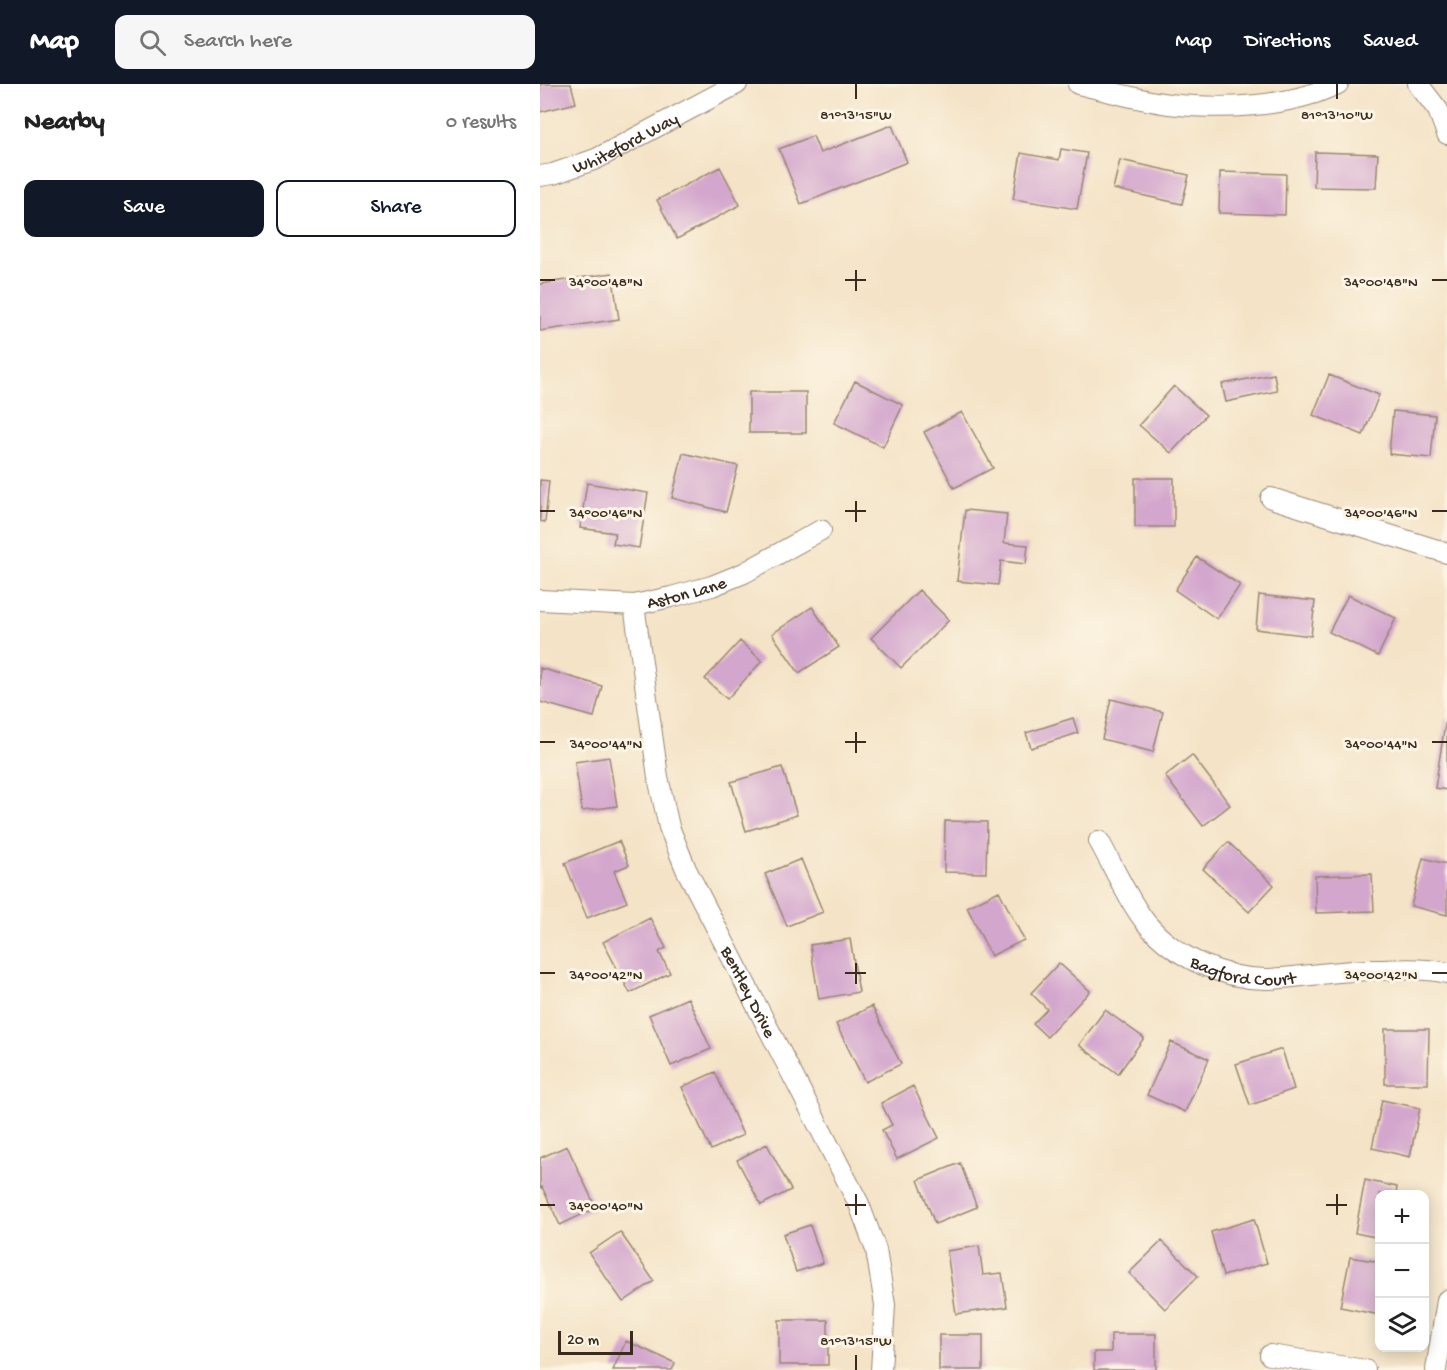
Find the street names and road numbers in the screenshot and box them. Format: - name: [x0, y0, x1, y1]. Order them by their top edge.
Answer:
- street label: Whiteford Way: [570, 109, 683, 179]
- street label: Aston Lane: [645, 573, 731, 615]
- street label: Bentley Drive: [714, 942, 780, 1043]
- street label: Bagford Court: [1185, 952, 1298, 992]

